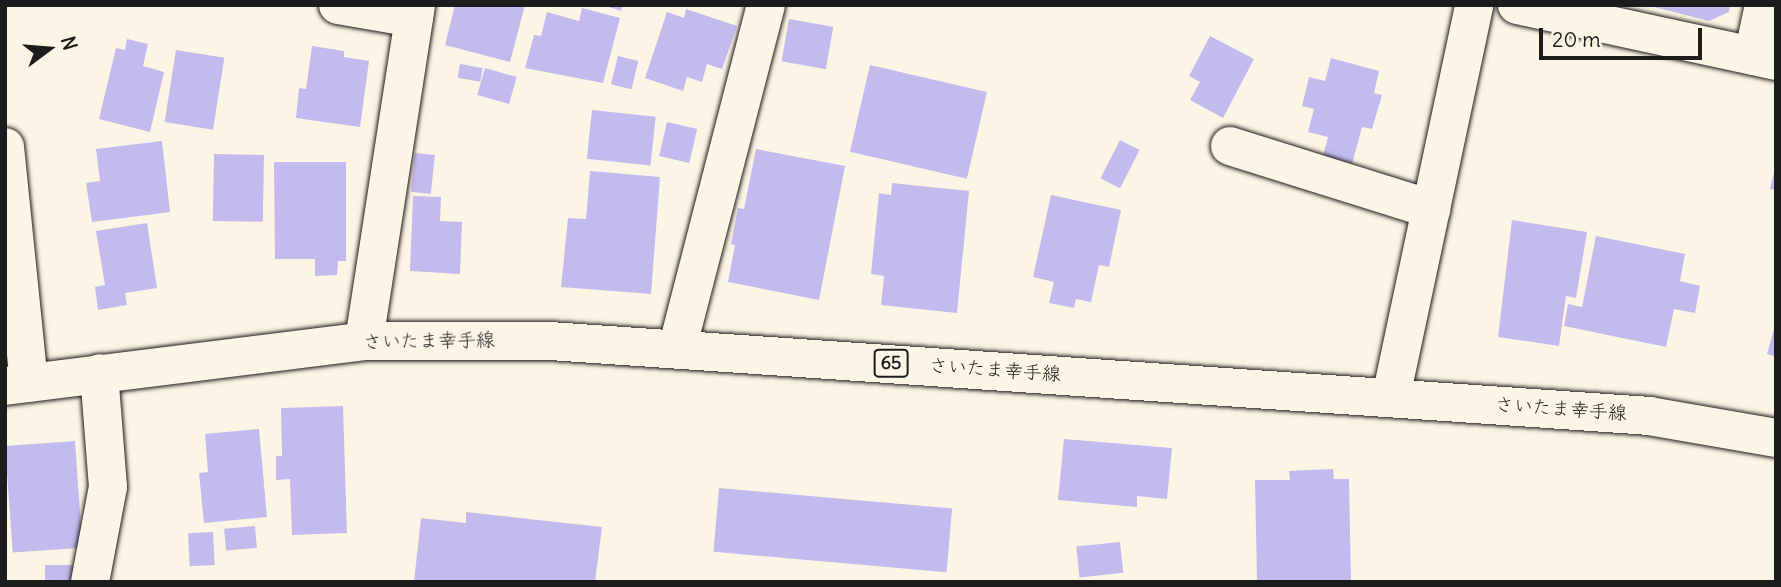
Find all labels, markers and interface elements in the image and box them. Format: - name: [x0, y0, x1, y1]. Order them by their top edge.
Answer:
- north arrow: [14, 14, 84, 84]
- scale bar: [1543, 14, 1706, 58]
- text: 20 m: [1552, 26, 1601, 53]
- text: N: [56, 34, 83, 53]
- street label: さいたま幸手線: [362, 328, 496, 354]
- road number: 65: [874, 348, 908, 377]
- street label: さいたま幸手線: [928, 354, 1062, 386]
- street label: さいたま幸手線: [1494, 393, 1628, 425]

